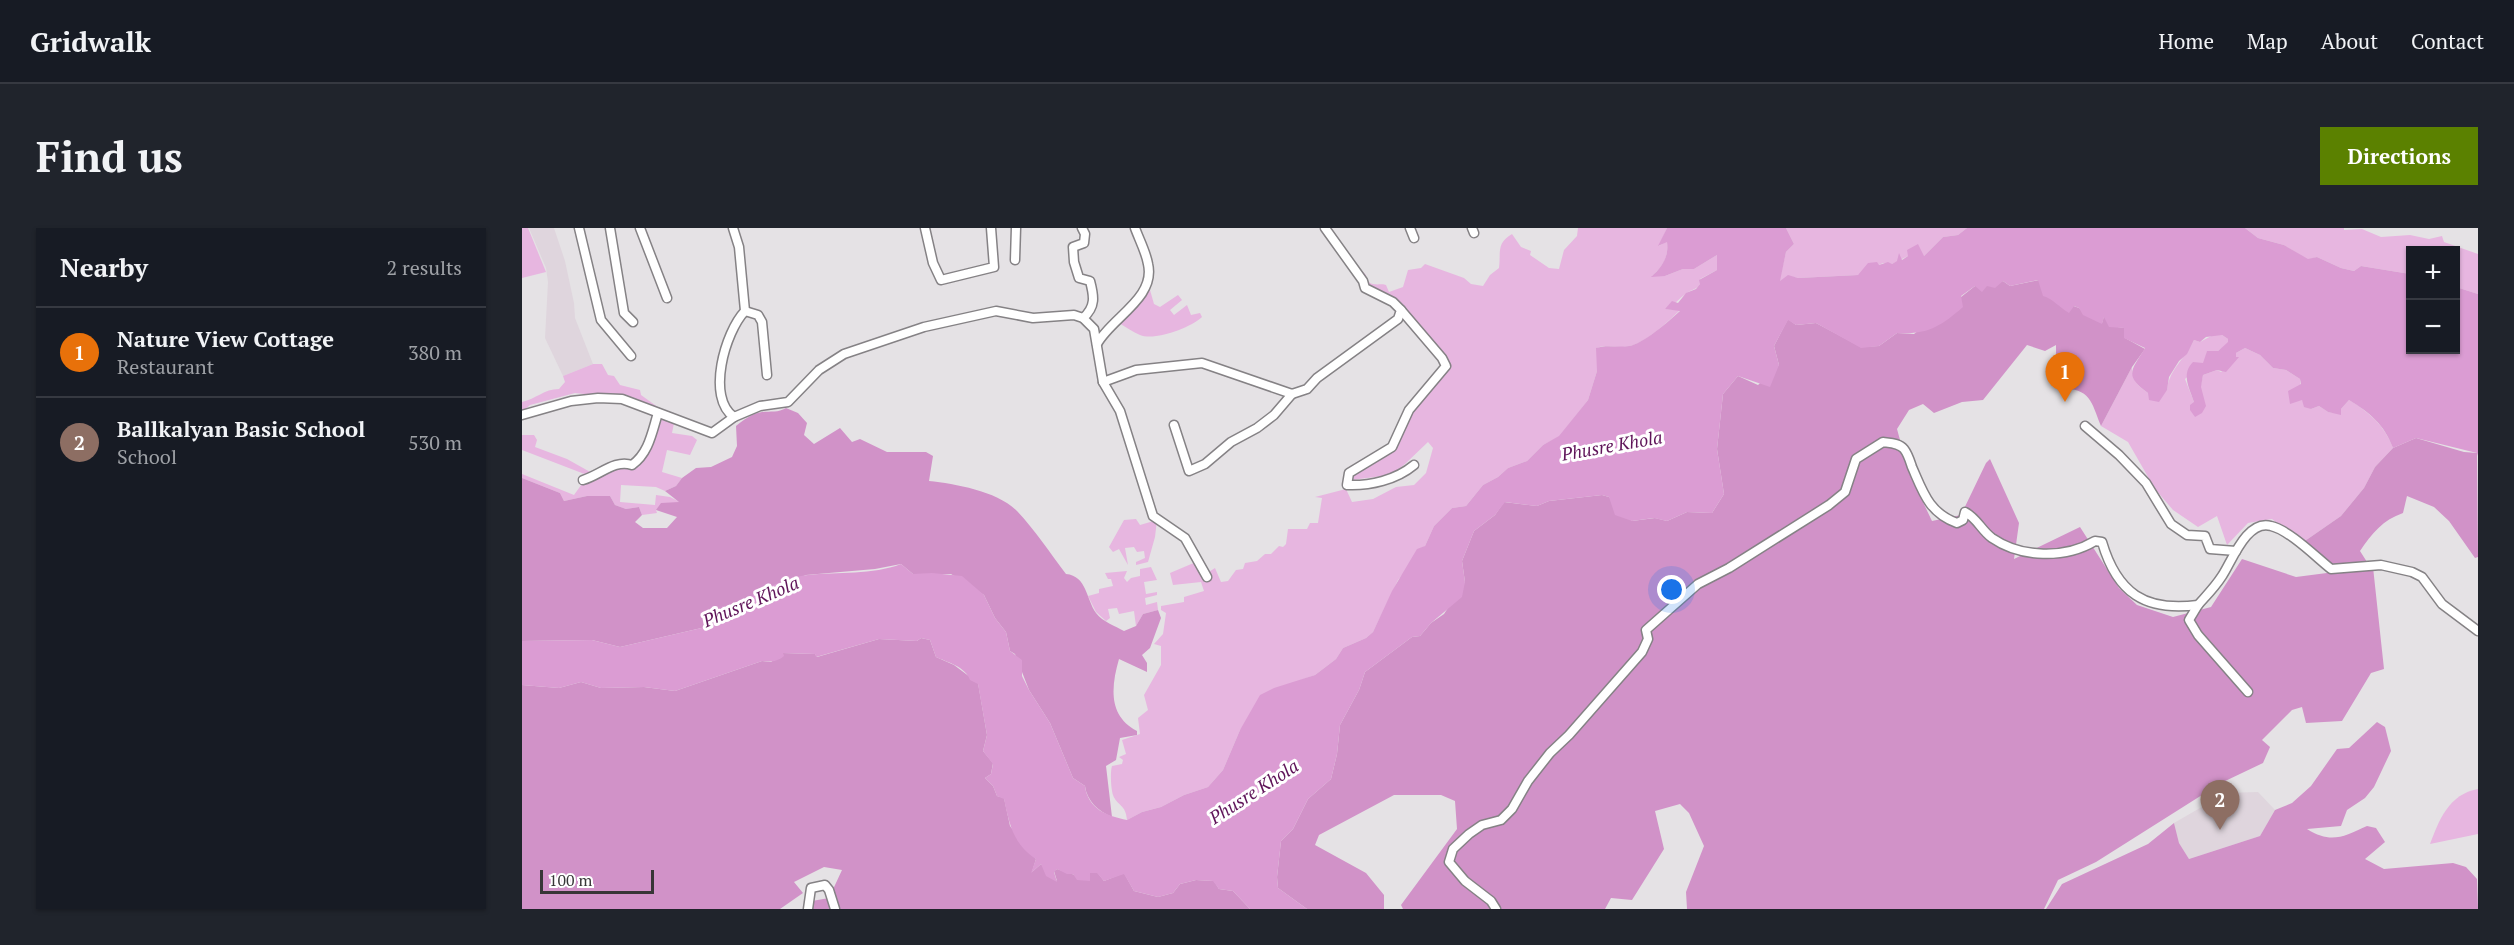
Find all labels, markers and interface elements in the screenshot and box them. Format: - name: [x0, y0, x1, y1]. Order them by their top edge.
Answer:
- text: Gridwalk: [30, 23, 151, 60]
- text: Home: [2158, 27, 2214, 55]
- text: Map: [2247, 27, 2288, 55]
- text: About: [2321, 27, 2378, 55]
- text: Contact: [2411, 27, 2484, 55]
- button: Directions: [2320, 127, 2478, 185]
- text: Find us: [36, 128, 183, 184]
- map controls: [2406, 246, 2460, 354]
- button: +: [2406, 246, 2460, 300]
- text: Nearby: [60, 250, 148, 284]
- text: 2 results: [387, 254, 462, 281]
- button: −: [2406, 300, 2460, 354]
- text: Nature View Cottage: [117, 324, 334, 353]
- text: 1: [74, 339, 85, 366]
- text: 380 m: [408, 339, 462, 366]
- pin: 1: [2046, 352, 2084, 402]
- text: Restaurant: [117, 353, 214, 380]
- text: Ballkalyan Basic School: [117, 414, 365, 443]
- water label: Phusre Khola: [1558, 424, 1664, 466]
- text: 2: [74, 429, 85, 456]
- text: 530 m: [408, 429, 462, 456]
- text: School: [117, 443, 177, 470]
- water label: Phusre Khola: [698, 570, 802, 632]
- your location: [1657, 575, 1686, 604]
- water label: Phusre Khola: [1203, 753, 1303, 830]
- pin: 2: [2200, 780, 2240, 830]
- scale bar: [540, 867, 654, 894]
- text: 100 m: [549, 869, 592, 891]

